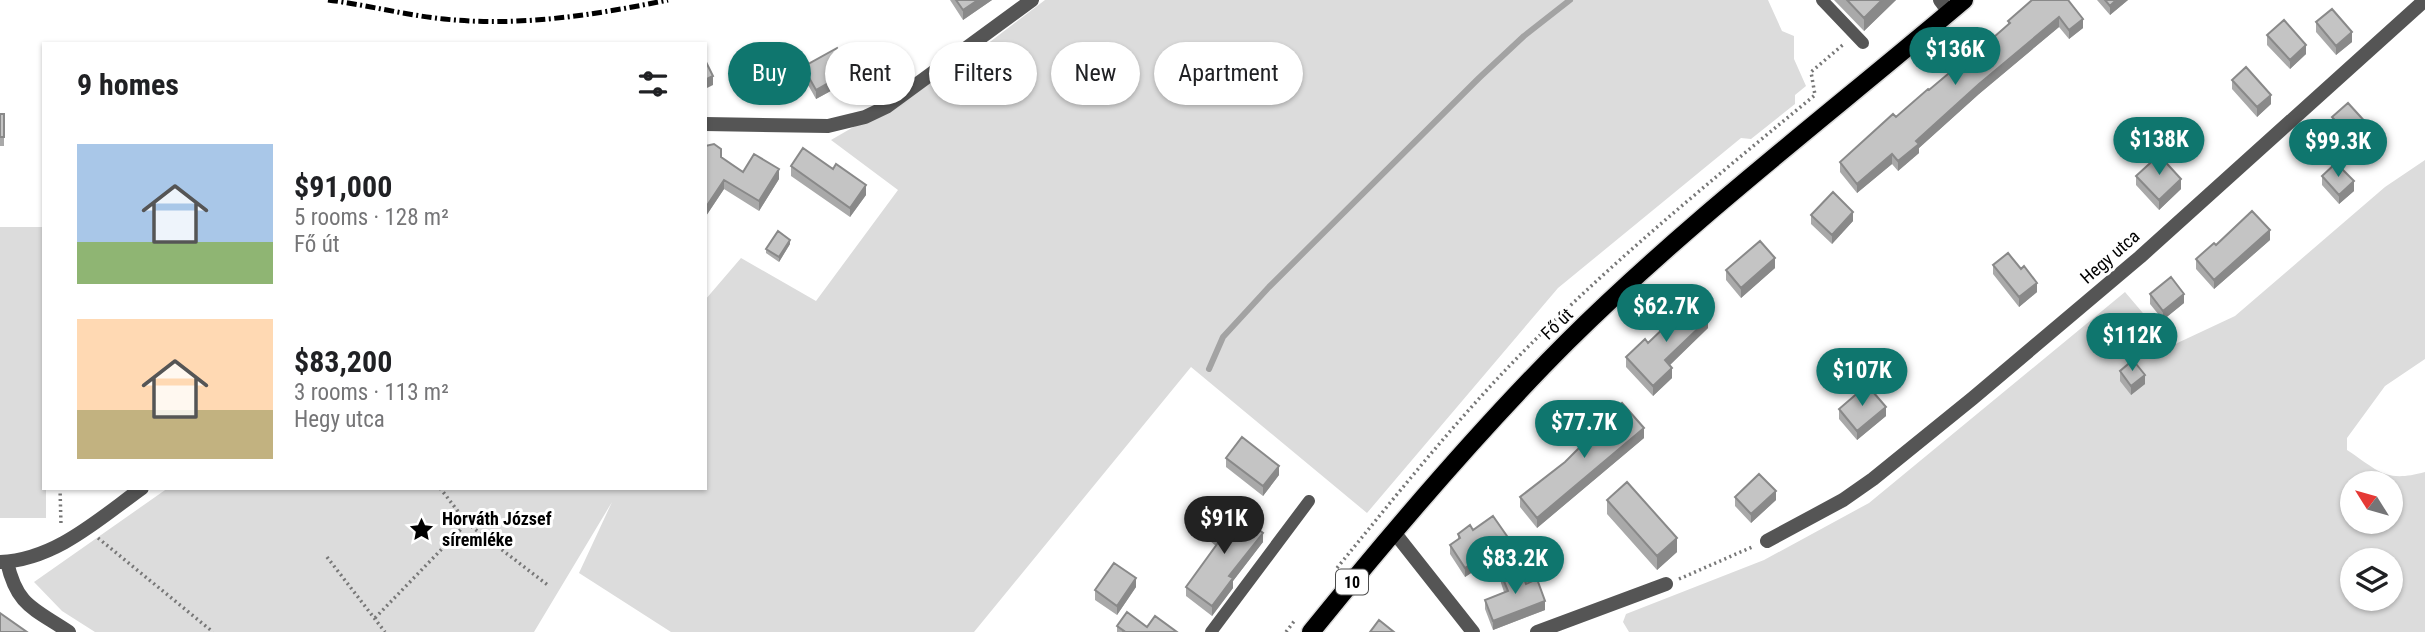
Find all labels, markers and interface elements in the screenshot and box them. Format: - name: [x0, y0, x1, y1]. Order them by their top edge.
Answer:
- pin: $136K: [1906, 28, 2004, 87]
- text: $136K: [1925, 36, 1985, 63]
- chip: Buy: [728, 42, 811, 105]
- chip: Rent: [825, 42, 915, 105]
- chip: Filters: [929, 42, 1037, 105]
- chip: New: [1051, 42, 1140, 105]
- chip: Apartment: [1154, 42, 1303, 105]
- icon: filters: [634, 65, 672, 103]
- text: 9 homes: [77, 67, 179, 102]
- pin: $138K: [2110, 118, 2208, 177]
- pin: $99.3K: [2281, 120, 2395, 179]
- text: $138K: [2129, 126, 2189, 153]
- text: $99.3K: [2305, 128, 2371, 155]
- text: $91,000: [294, 169, 392, 204]
- icon: home: [133, 172, 217, 256]
- text: 5 rooms · 128 m²: [294, 204, 449, 231]
- street label: Hegy utca: [2076, 225, 2143, 288]
- text: Fő út: [294, 231, 340, 258]
- pin: $62.7K: [1609, 284, 1723, 344]
- text: $62.7K: [1633, 293, 1699, 320]
- street label: Fő út: [1537, 304, 1577, 344]
- pin: $112K: [2083, 314, 2181, 373]
- text: $112K: [2102, 322, 2162, 349]
- text: $83,200: [294, 344, 392, 379]
- icon: home: [133, 347, 217, 431]
- pin: $107K: [1813, 348, 1911, 408]
- text: $107K: [1832, 357, 1892, 384]
- text: 3 rooms · 113 m²: [294, 379, 449, 406]
- pin: $77.7K: [1527, 400, 1641, 460]
- text: Hegy utca: [294, 406, 385, 433]
- text: $77.7K: [1551, 409, 1617, 436]
- north arrow: [2340, 471, 2403, 534]
- map controls: [2340, 471, 2403, 611]
- pin: $91K: [1183, 496, 1265, 556]
- text: $91K: [1200, 505, 1248, 532]
- place label: Horváth József síremléke: [442, 508, 552, 550]
- place icon: Horváth József síremléke: [408, 515, 436, 543]
- pin: $83.2K: [1458, 536, 1572, 596]
- text: $83.2K: [1482, 545, 1548, 572]
- button: layers: [2340, 548, 2403, 611]
- road number: 10: [1336, 569, 1368, 594]

